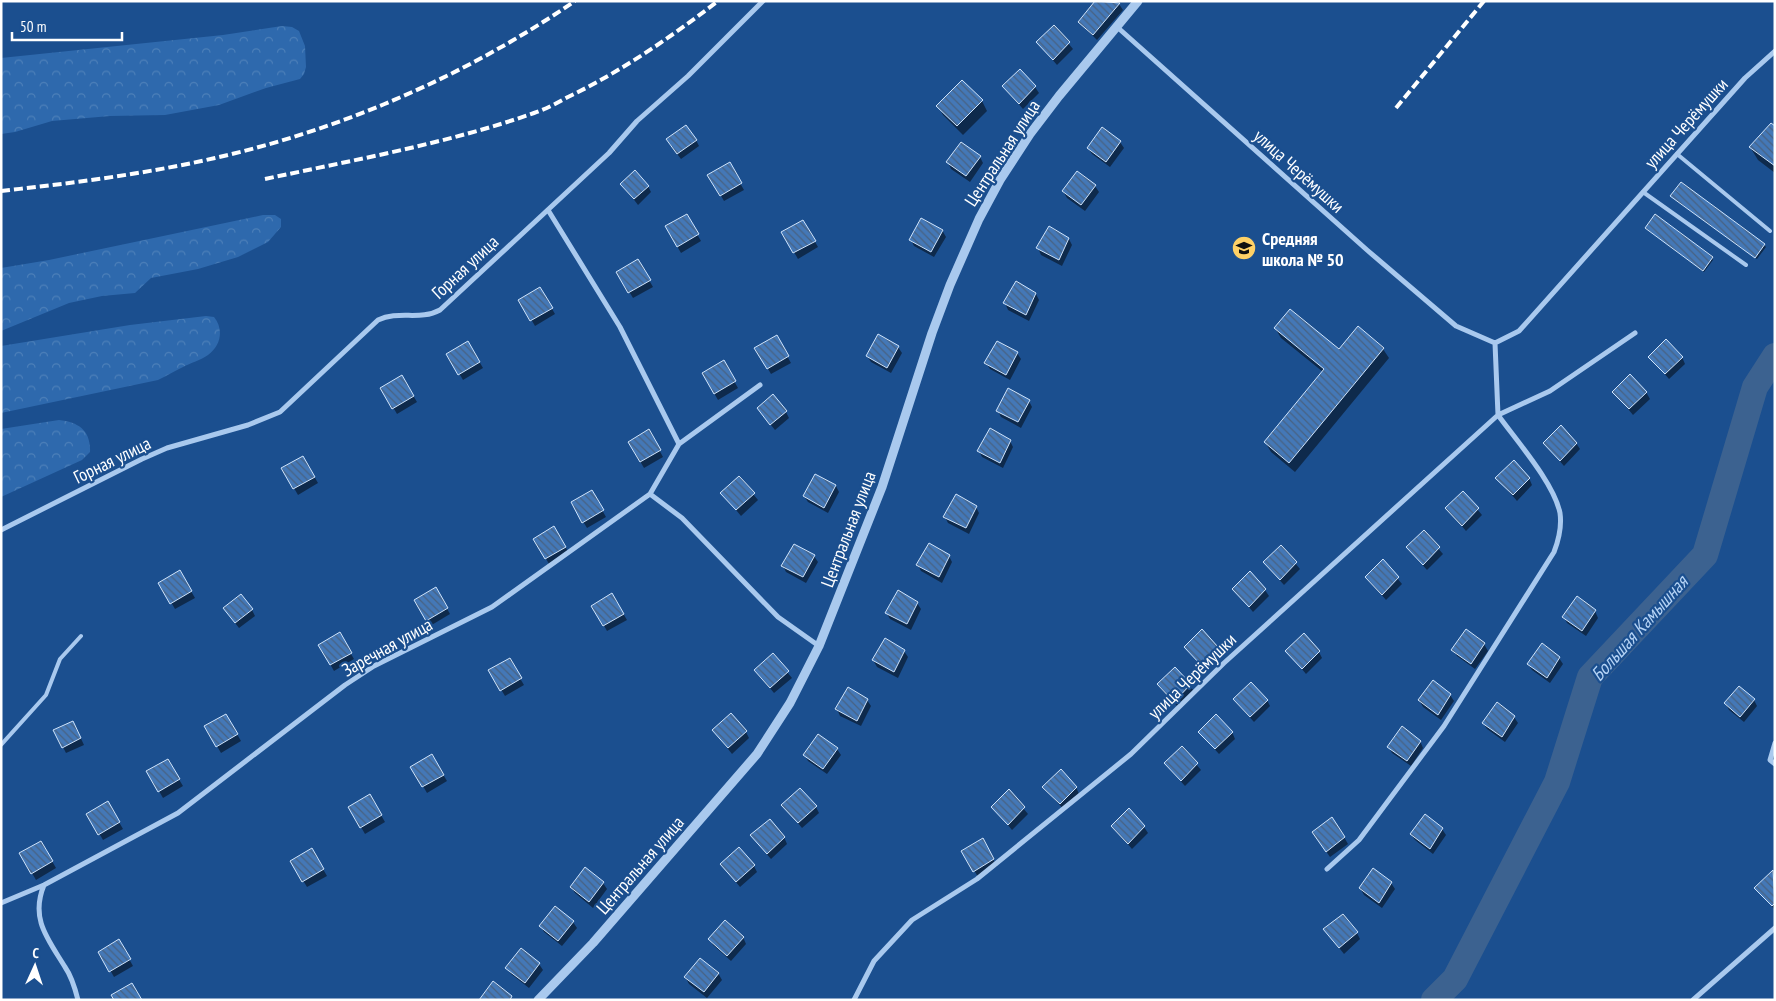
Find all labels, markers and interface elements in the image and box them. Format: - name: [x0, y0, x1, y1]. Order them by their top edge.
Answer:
- scale bar: [12, 10, 122, 42]
- text: 50 m: [20, 17, 46, 36]
- street label: улица Черёмушки: [1639, 73, 1733, 173]
- street label: Центральная улица: [959, 95, 1045, 211]
- street label: улица Черёмушки: [1249, 124, 1349, 218]
- place label: Средняя школа № 50: [1262, 227, 1344, 271]
- street label: Горная улица: [427, 230, 503, 304]
- school or university icon: Средняя школа № 50: [1231, 235, 1257, 261]
- street label: Горная улица: [70, 431, 154, 489]
- street label: Центральная улица: [815, 468, 881, 590]
- water label: Большая Камышная: [1585, 569, 1694, 686]
- street label: Заречная улица: [338, 613, 436, 681]
- street label: улица Черёмушки: [1143, 628, 1241, 724]
- street label: Центральная улица: [591, 811, 689, 919]
- north arrow: [10, 941, 60, 991]
- text: С: [32, 944, 40, 962]

